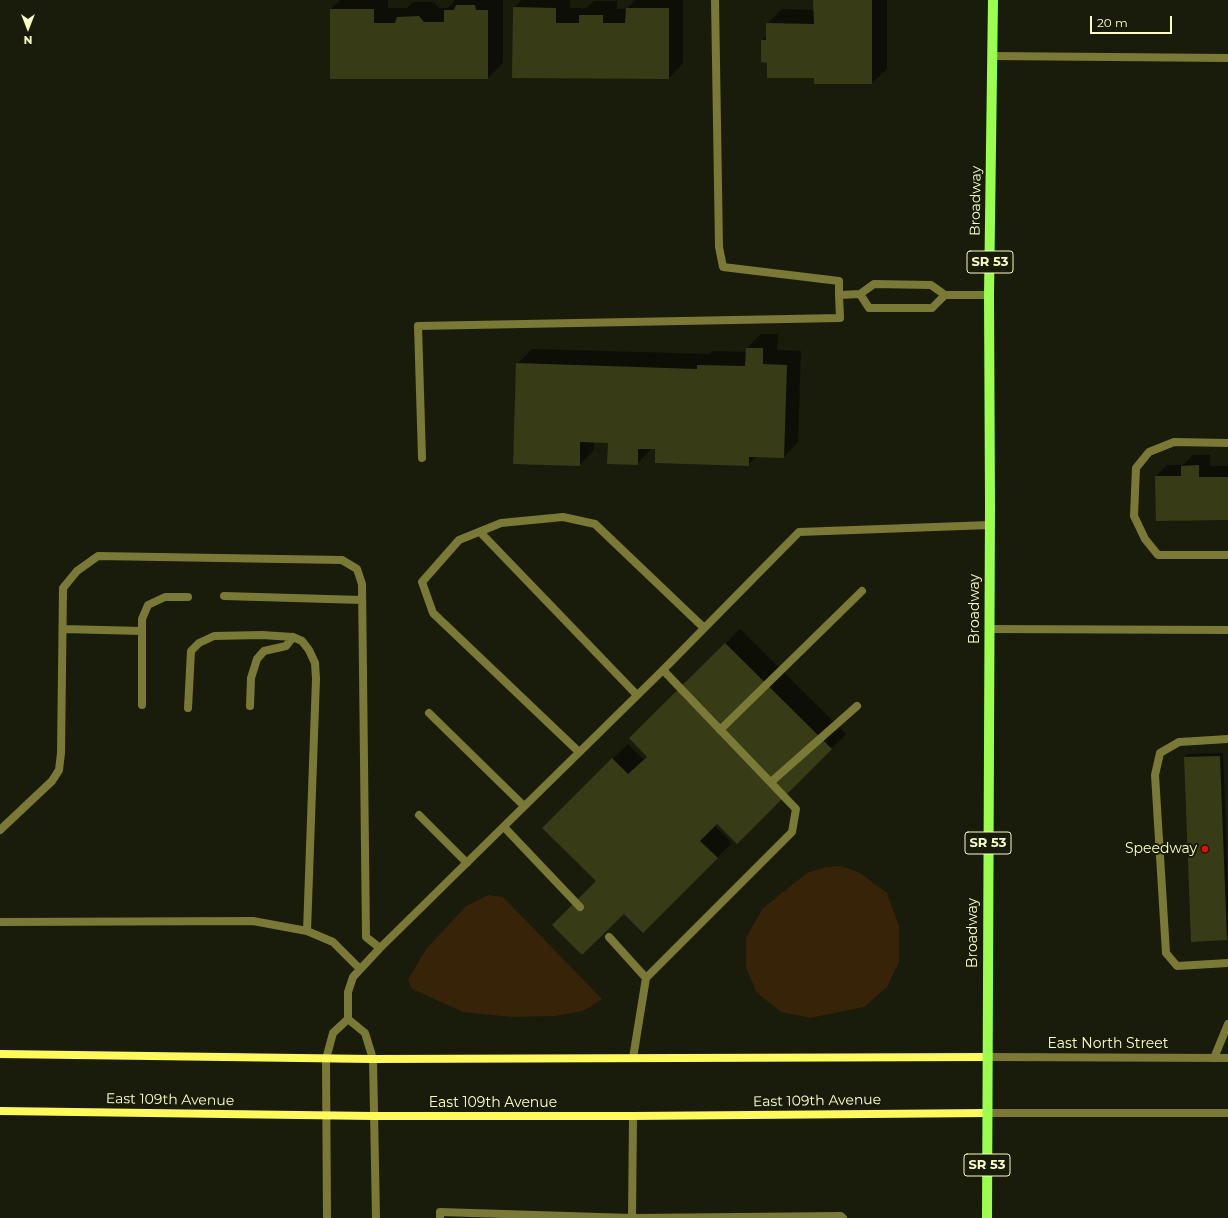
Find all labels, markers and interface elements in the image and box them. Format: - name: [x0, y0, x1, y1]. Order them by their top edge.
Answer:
- north arrow: [8, 8, 48, 48]
- scale bar: [1092, 8, 1174, 34]
- text: 20 m: [1097, 15, 1128, 30]
- text: N: [24, 33, 32, 47]
- street label: Broadway: [967, 166, 985, 236]
- road number: SR 53: [967, 251, 1013, 273]
- street label: Broadway: [967, 574, 983, 644]
- road number: SR 53: [965, 832, 1011, 854]
- place label: Speedway: [1125, 841, 1197, 857]
- marker: Speedway: [1200, 844, 1210, 854]
- street label: Broadway: [965, 898, 981, 968]
- street label: East North Street: [1048, 1036, 1168, 1052]
- street label: East 109th Avenue: [106, 1090, 234, 1110]
- street label: East 109th Avenue: [753, 1091, 881, 1111]
- street label: East 109th Avenue: [429, 1095, 557, 1111]
- road number: SR 53: [964, 1154, 1010, 1176]

